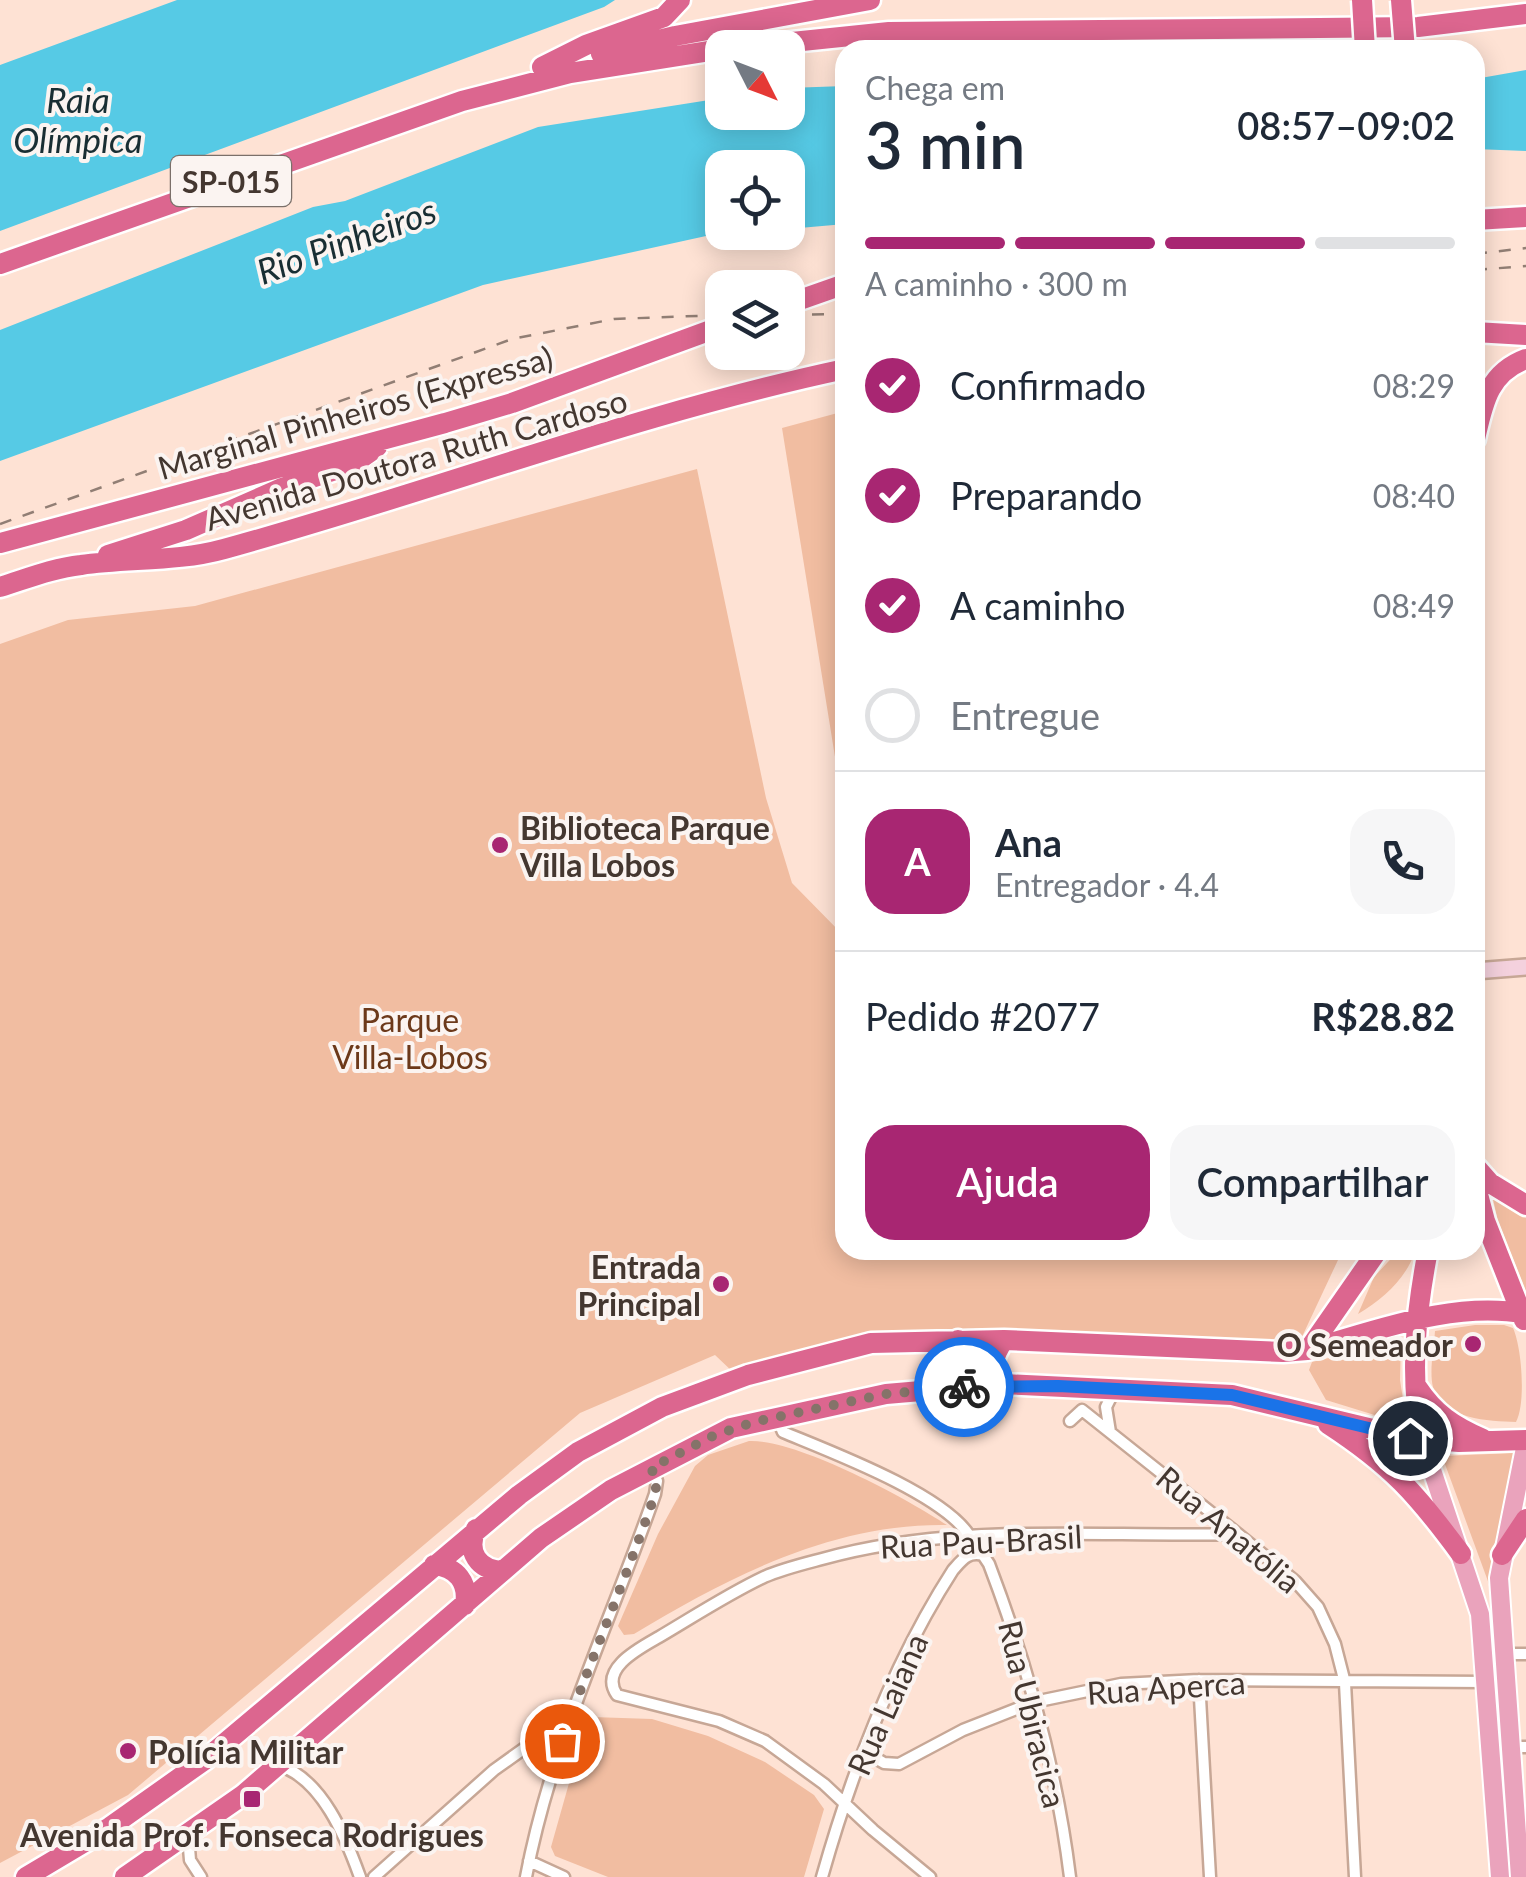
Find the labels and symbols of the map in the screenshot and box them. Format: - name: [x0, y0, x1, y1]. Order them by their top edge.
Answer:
- north arrow: [705, 30, 805, 130]
- water label: Raia Olímpica: [13, 78, 143, 160]
- road number: SP-015: [171, 156, 291, 206]
- water label: Rio Pinheiros: [251, 188, 441, 292]
- street label: Marginal Pinheiros (Expressa): [153, 337, 557, 487]
- street label: Avenida Doutora Ruth Cardoso: [201, 380, 631, 538]
- place label: Biblioteca Parque Villa Lobos: [519, 808, 770, 884]
- marker: Biblioteca Parque Villa Lobos: [489, 834, 511, 856]
- park label: Parque Villa-Lobos: [332, 1000, 488, 1076]
- place label: Entrada Principal: [577, 1247, 701, 1323]
- marker: Entrada Principal: [710, 1273, 732, 1295]
- place label: O Semeador: [1276, 1325, 1453, 1364]
- marker: O Semeador: [1462, 1333, 1484, 1355]
- courier: [914, 1337, 1014, 1437]
- pin: [1368, 1396, 1453, 1481]
- street label: Rua Anatólia: [1149, 1457, 1309, 1601]
- street label: Rua Pau-Brasil: [879, 1516, 1083, 1566]
- street label: Rua Ubiracica: [991, 1616, 1075, 1812]
- street label: Rua Laiana: [838, 1627, 936, 1781]
- street label: Rua Aperca: [1085, 1662, 1247, 1712]
- pin: [520, 1699, 605, 1784]
- place label: Polícia Militar: [148, 1732, 343, 1771]
- marker: Polícia Militar: [117, 1740, 139, 1762]
- marker: Avenida Prof. Fonseca Rodrigues: [241, 1788, 263, 1810]
- place label: Avenida Prof. Fonseca Rodrigues: [19, 1815, 484, 1854]

